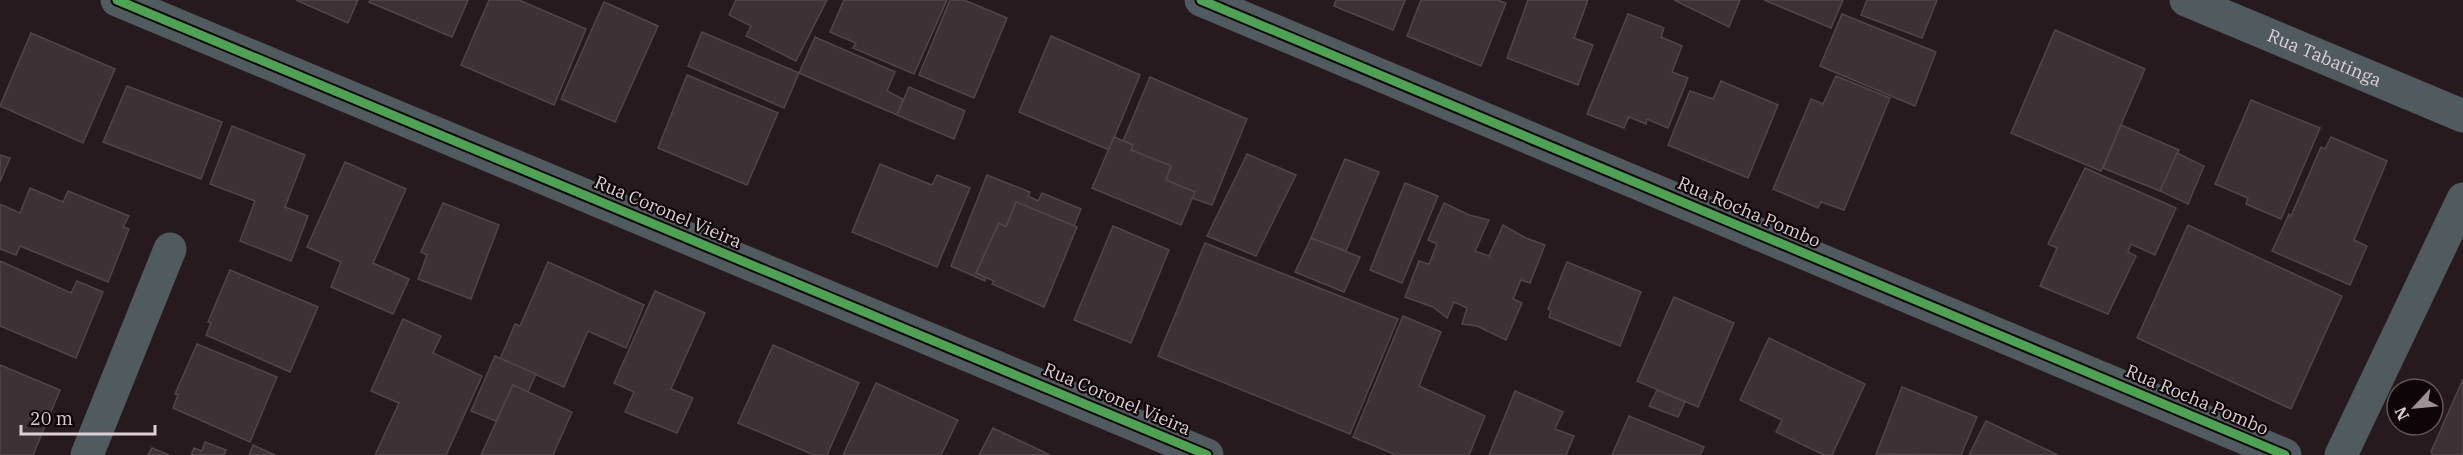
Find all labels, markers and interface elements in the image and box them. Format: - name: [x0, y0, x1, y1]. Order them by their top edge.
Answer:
- street label: Rua Tabatinga: [2264, 23, 2385, 92]
- street label: Rua Coronel Vieira: [591, 170, 746, 253]
- street label: Rua Rocha Pombo: [1674, 171, 1824, 252]
- street label: Rua Coronel Vieira: [1040, 357, 1195, 440]
- street label: Rua Rocha Pombo: [2122, 359, 2272, 440]
- north arrow: [2385, 377, 2445, 437]
- scale bar: [21, 398, 154, 436]
- text: N: [2390, 404, 2413, 424]
- text: 20 m: [30, 407, 73, 430]

